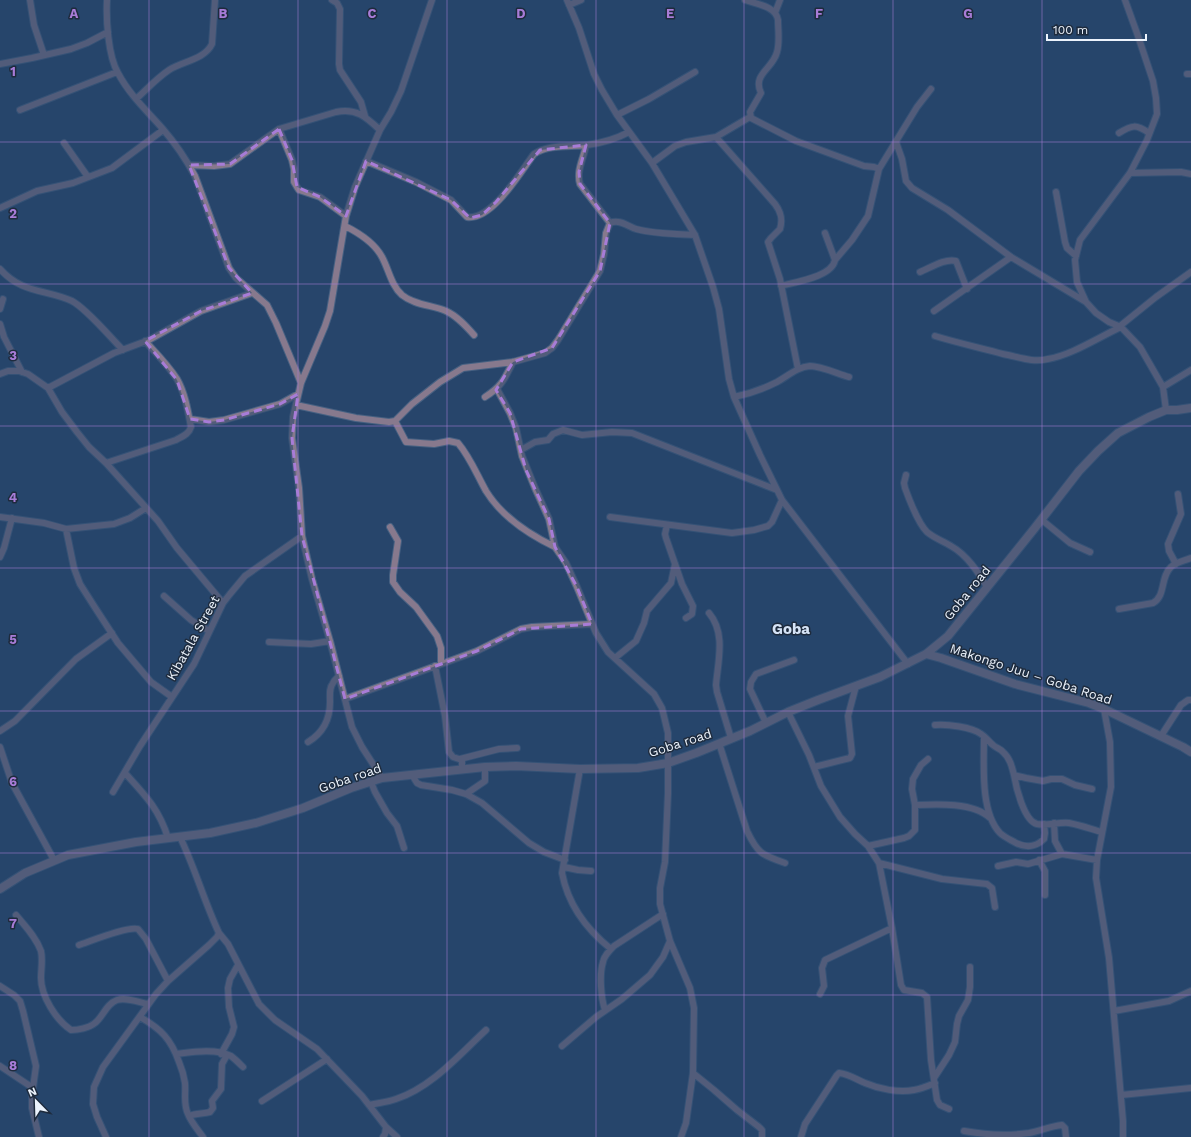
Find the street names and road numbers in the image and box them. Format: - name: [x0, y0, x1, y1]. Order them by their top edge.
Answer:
- street label: Goba road: [941, 563, 993, 623]
- street label: Kibatala Street: [163, 592, 223, 683]
- street label: Makongo Juu – Goba Road: [948, 641, 1114, 707]
- street label: Goba road: [647, 726, 713, 760]
- street label: Goba road: [317, 760, 383, 796]

